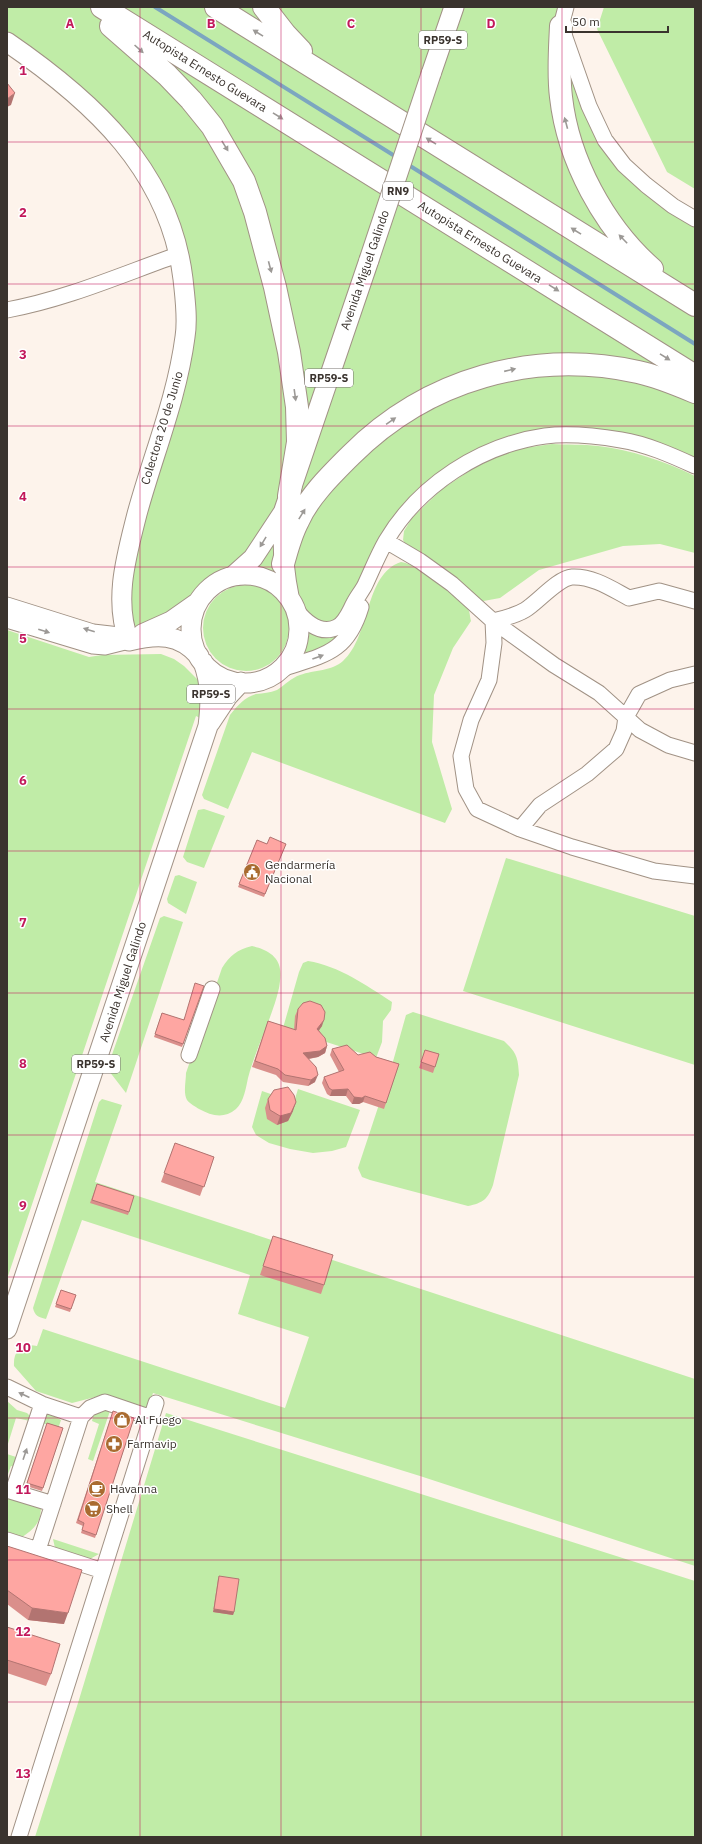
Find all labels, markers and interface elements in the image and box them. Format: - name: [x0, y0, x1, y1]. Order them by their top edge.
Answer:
- scale bar: [566, 8, 668, 34]
- text: 50 m: [572, 14, 600, 29]
- text: A: [66, 15, 75, 32]
- text: B: [207, 15, 216, 32]
- text: C: [347, 15, 356, 32]
- text: D: [486, 15, 496, 32]
- street label: Autopista Ernesto Guevara: [140, 26, 271, 115]
- one-way arrow: [253, 29, 263, 37]
- road number: RP59-S: [419, 31, 467, 49]
- one-way arrow: [134, 45, 144, 54]
- text: 1: [19, 62, 27, 79]
- one-way arrow: [272, 113, 284, 120]
- one-way arrow: [563, 117, 569, 129]
- one-way arrow: [426, 137, 436, 145]
- one-way arrow: [221, 140, 228, 152]
- road number: RN9: [383, 182, 413, 200]
- street label: Autopista Ernesto Guevara: [415, 197, 546, 286]
- text: 2: [19, 204, 27, 221]
- street label: Avenida Miguel Galindo: [337, 208, 392, 332]
- one-way arrow: [571, 227, 581, 235]
- one-way arrow: [618, 234, 628, 244]
- one-way arrow: [267, 261, 273, 273]
- one-way arrow: [549, 285, 560, 292]
- text: 3: [19, 346, 27, 363]
- one-way arrow: [660, 353, 670, 361]
- one-way arrow: [503, 367, 516, 373]
- street label: Colectora 20 de Junio: [137, 369, 186, 486]
- road number: RP59-S: [305, 369, 353, 387]
- one-way arrow: [292, 389, 298, 401]
- one-way arrow: [386, 417, 396, 425]
- text: 4: [19, 488, 27, 505]
- one-way arrow: [298, 508, 305, 520]
- one-way arrow: [259, 537, 267, 547]
- one-way arrow: [83, 627, 95, 633]
- one-way arrow: [39, 628, 51, 634]
- text: 5: [19, 630, 27, 647]
- one-way arrow: [313, 653, 325, 659]
- road number: RP59-S: [187, 685, 235, 703]
- text: 6: [19, 772, 27, 789]
- place label: Gendarmería Nacional: [265, 857, 336, 886]
- public building icon: Gendarmería Nacional: [242, 862, 262, 882]
- text: 7: [19, 914, 27, 931]
- street label: Avenida Miguel Galindo: [96, 919, 149, 1044]
- text: 8: [19, 1055, 27, 1072]
- road number: RP59-S: [72, 1055, 120, 1073]
- text: 9: [19, 1197, 27, 1214]
- text: 10: [15, 1339, 31, 1356]
- one-way arrow: [19, 1392, 30, 1398]
- shop icon: Al Fuego: [112, 1410, 132, 1430]
- place label: Al Fuego: [135, 1412, 182, 1427]
- pharmacy icon: Farmavip: [104, 1434, 124, 1454]
- place label: Farmavip: [127, 1436, 177, 1451]
- one-way arrow: [23, 1447, 29, 1459]
- cafe icon: Havanna: [87, 1479, 107, 1499]
- text: 11: [15, 1481, 31, 1498]
- place label: Havanna: [110, 1481, 158, 1496]
- supermarket icon: Shell: [83, 1499, 103, 1519]
- place label: Shell: [106, 1501, 133, 1516]
- text: 12: [15, 1623, 31, 1640]
- text: 13: [15, 1765, 31, 1782]

